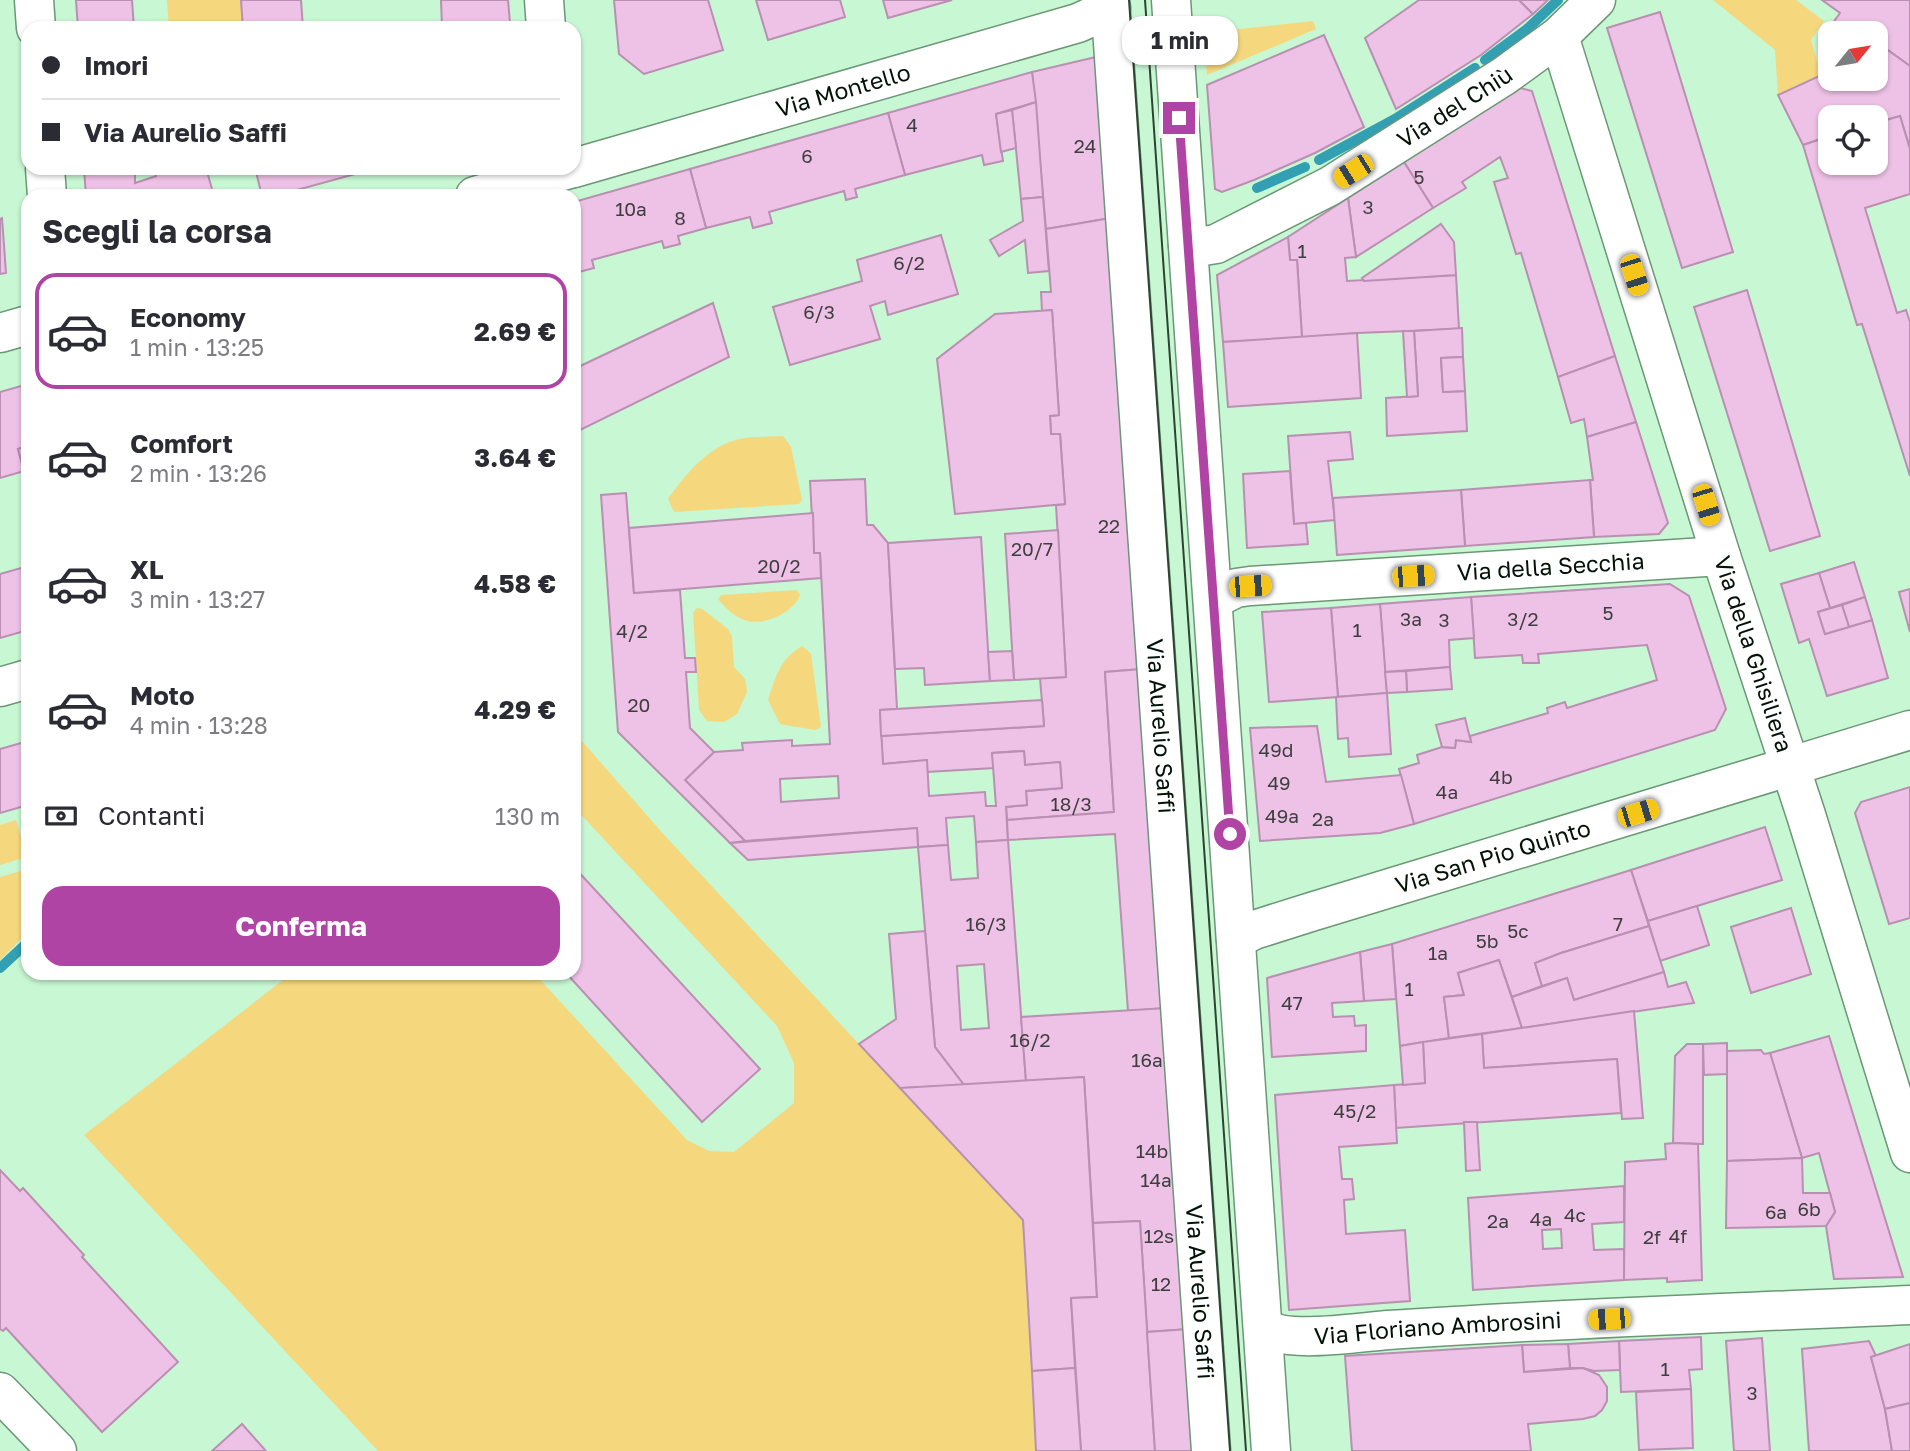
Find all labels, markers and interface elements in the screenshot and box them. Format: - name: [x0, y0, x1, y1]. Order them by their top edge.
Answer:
- callout: 1 min: [1121, 17, 1237, 66]
- north arrow: [1818, 21, 1888, 91]
- map controls: [1818, 21, 1888, 175]
- text: 1 min: [1151, 26, 1209, 54]
- text: Imori: [84, 50, 148, 81]
- street label: Via Montello: [772, 57, 913, 122]
- street label: Via del Chiù: [1391, 60, 1517, 153]
- route end: [1163, 102, 1195, 134]
- button: locate: [1818, 105, 1888, 175]
- house number: 4: [906, 113, 918, 136]
- text: Via Aurelio Saffi: [84, 117, 287, 148]
- house number: 24: [1074, 134, 1096, 157]
- house number: 6: [801, 144, 813, 167]
- car: [1330, 151, 1377, 191]
- house number: 5: [1413, 165, 1425, 188]
- house number: 3: [1362, 195, 1374, 218]
- house number: 10a: [615, 197, 647, 220]
- house number: 8: [674, 206, 686, 229]
- text: Scegli la corsa: [42, 212, 272, 250]
- house number: 1: [1297, 239, 1307, 262]
- house number: 6/2: [893, 251, 925, 274]
- car: [1618, 252, 1651, 298]
- icon: car: [46, 300, 109, 363]
- house number: 6/3: [803, 300, 835, 323]
- text: Economy: [130, 302, 246, 333]
- text: 2.69 €: [474, 316, 556, 347]
- text: 1 min · 13:25: [130, 333, 264, 361]
- icon: car: [46, 426, 109, 489]
- text: Comfort: [130, 428, 233, 459]
- text: 3.64 €: [474, 442, 556, 473]
- text: 2 min · 13:26: [130, 459, 267, 487]
- car: [1690, 482, 1723, 528]
- house number: 22: [1098, 514, 1120, 537]
- house number: 20/7: [1011, 537, 1053, 560]
- street label: Via della Secchia: [1456, 546, 1645, 586]
- icon: car: [46, 552, 109, 615]
- street label: Via della Ghisiliera: [1709, 552, 1799, 756]
- text: XL: [130, 554, 164, 585]
- house number: 20/2: [758, 554, 800, 577]
- car: [1392, 564, 1435, 588]
- text: 4.58 €: [474, 568, 556, 599]
- car: [1229, 574, 1272, 598]
- text: 3 min · 13:27: [130, 585, 265, 613]
- house number: 5: [1602, 601, 1614, 624]
- house number: 3a: [1400, 607, 1422, 630]
- house number: 3/2: [1507, 607, 1539, 630]
- house number: 3: [1438, 608, 1450, 631]
- house number: 1: [1352, 618, 1362, 641]
- house number: 4/2: [616, 619, 648, 642]
- street label: Via Aurelio Saffi: [1141, 638, 1182, 815]
- icon: car: [46, 678, 109, 741]
- text: Moto: [130, 680, 195, 711]
- house number: 20: [628, 693, 650, 716]
- text: 4.29 €: [474, 694, 556, 725]
- text: 4 min · 13:28: [130, 711, 268, 739]
- house number: 49d: [1259, 738, 1293, 761]
- house number: 4b: [1489, 765, 1513, 788]
- house number: 49: [1267, 771, 1291, 794]
- house number: 4a: [1436, 780, 1458, 803]
- house number: 18/3: [1050, 792, 1092, 815]
- icon: cash: [42, 797, 80, 835]
- car: [1615, 797, 1662, 829]
- text: Contanti: [98, 800, 205, 831]
- text: 130 m: [495, 802, 560, 830]
- house number: 49a: [1265, 804, 1299, 827]
- house number: 2a: [1312, 807, 1334, 830]
- street label: Via San Pio Quinto: [1391, 813, 1594, 899]
- route start: [1214, 818, 1246, 850]
- button: Conferma: [42, 886, 560, 966]
- house number: 16/3: [966, 912, 1006, 935]
- house number: 7: [1613, 912, 1623, 935]
- house number: 5c: [1507, 919, 1529, 942]
- house number: 5b: [1476, 929, 1498, 952]
- house number: 1a: [1428, 941, 1448, 964]
- house number: 1: [1404, 977, 1414, 1000]
- house number: 47: [1281, 991, 1303, 1014]
- house number: 16/2: [1010, 1028, 1050, 1051]
- house number: 16a: [1131, 1048, 1163, 1071]
- house number: 45/2: [1334, 1099, 1376, 1122]
- house number: 14b: [1136, 1139, 1168, 1162]
- house number: 14a: [1140, 1168, 1172, 1191]
- house number: 6b: [1797, 1197, 1821, 1220]
- house number: 6a: [1765, 1200, 1787, 1223]
- street label: Via Aurelio Saffi: [1181, 1203, 1221, 1380]
- house number: 4c: [1564, 1203, 1586, 1226]
- house number: 4a: [1530, 1207, 1552, 1230]
- house number: 2a: [1487, 1209, 1509, 1232]
- house number: 12s: [1144, 1224, 1174, 1247]
- house number: 4f: [1669, 1224, 1687, 1247]
- house number: 2f: [1643, 1225, 1661, 1248]
- house number: 12: [1151, 1272, 1171, 1295]
- street label: Via Floriano Ambrosini: [1313, 1305, 1562, 1349]
- car: [1588, 1307, 1631, 1331]
- house number: 1: [1660, 1357, 1670, 1380]
- house number: 3: [1746, 1381, 1758, 1404]

